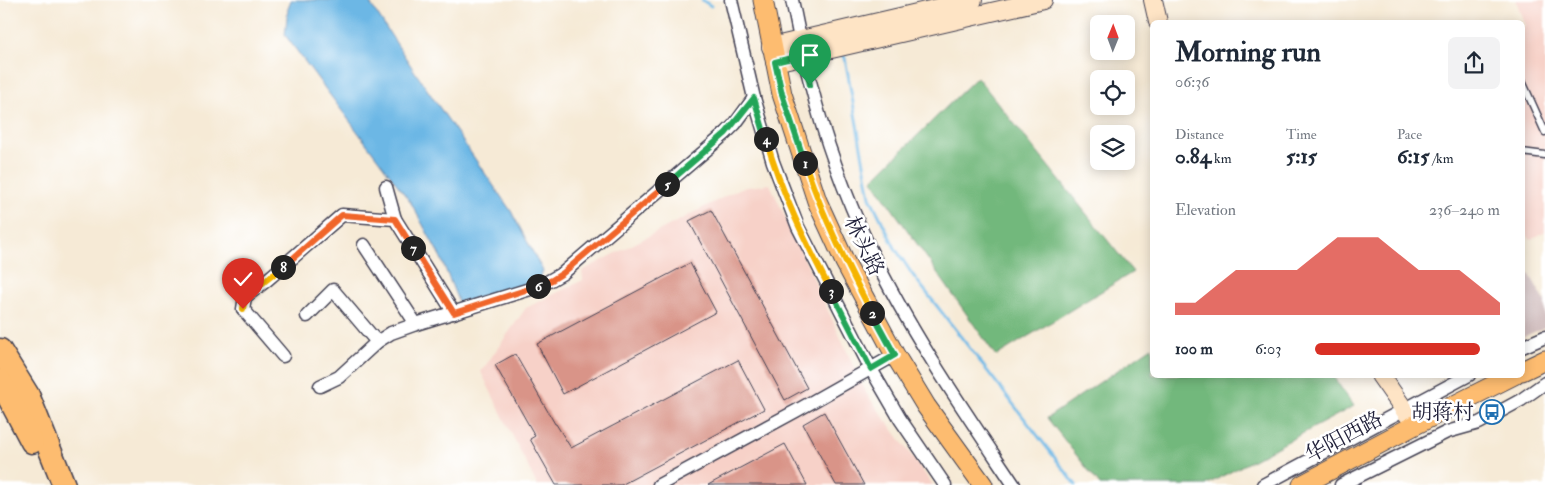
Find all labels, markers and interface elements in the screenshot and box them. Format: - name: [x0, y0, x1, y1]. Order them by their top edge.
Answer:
- north arrow: [1090, 15, 1135, 60]
- map controls: [1090, 15, 1135, 170]
- pin: [789, 34, 831, 85]
- text: Morning run: [1175, 35, 1321, 70]
- button: share: [1448, 37, 1500, 89]
- icon: arrive: [796, 41, 824, 69]
- button: locate: [1090, 70, 1135, 115]
- text: 06:36: [1175, 72, 1209, 92]
- button: layers: [1090, 125, 1135, 170]
- pin: 4: [754, 126, 778, 152]
- text: Distance: [1175, 126, 1224, 143]
- text: Time: [1286, 126, 1317, 143]
- text: Pace: [1397, 126, 1422, 143]
- text: 4: [763, 131, 770, 148]
- text: 0.84: [1175, 143, 1211, 170]
- text: 5:15: [1286, 143, 1317, 170]
- text: 6:15: [1397, 143, 1429, 170]
- pin: 1: [792, 150, 818, 176]
- text: km: [1211, 150, 1232, 167]
- text: /km: [1429, 150, 1454, 167]
- text: 1: [803, 155, 808, 172]
- pin: 5: [654, 172, 680, 196]
- text: 5: [664, 176, 671, 193]
- text: Elevation: [1175, 200, 1236, 220]
- text: 236–240 m: [1429, 200, 1500, 220]
- street label: 林头路: [838, 212, 890, 280]
- pin: 7: [400, 236, 426, 260]
- text: 7: [410, 240, 417, 257]
- pin: 8: [270, 254, 296, 280]
- pin: [222, 258, 264, 309]
- text: 8: [280, 259, 287, 276]
- icon: check: [229, 265, 257, 293]
- pin: 6: [526, 274, 550, 298]
- text: 6: [535, 278, 542, 295]
- pin: 3: [818, 278, 844, 304]
- text: 3: [829, 283, 834, 300]
- pin: 2: [860, 300, 884, 326]
- text: 2: [869, 305, 876, 322]
- text: 100 m: [1175, 339, 1213, 359]
- text: 6:03: [1255, 339, 1281, 359]
- place label: 胡蒋村: [1411, 399, 1474, 426]
- bus stop icon: 胡蒋村: [1479, 399, 1505, 425]
- street label: 华阳西路: [1301, 405, 1387, 469]

